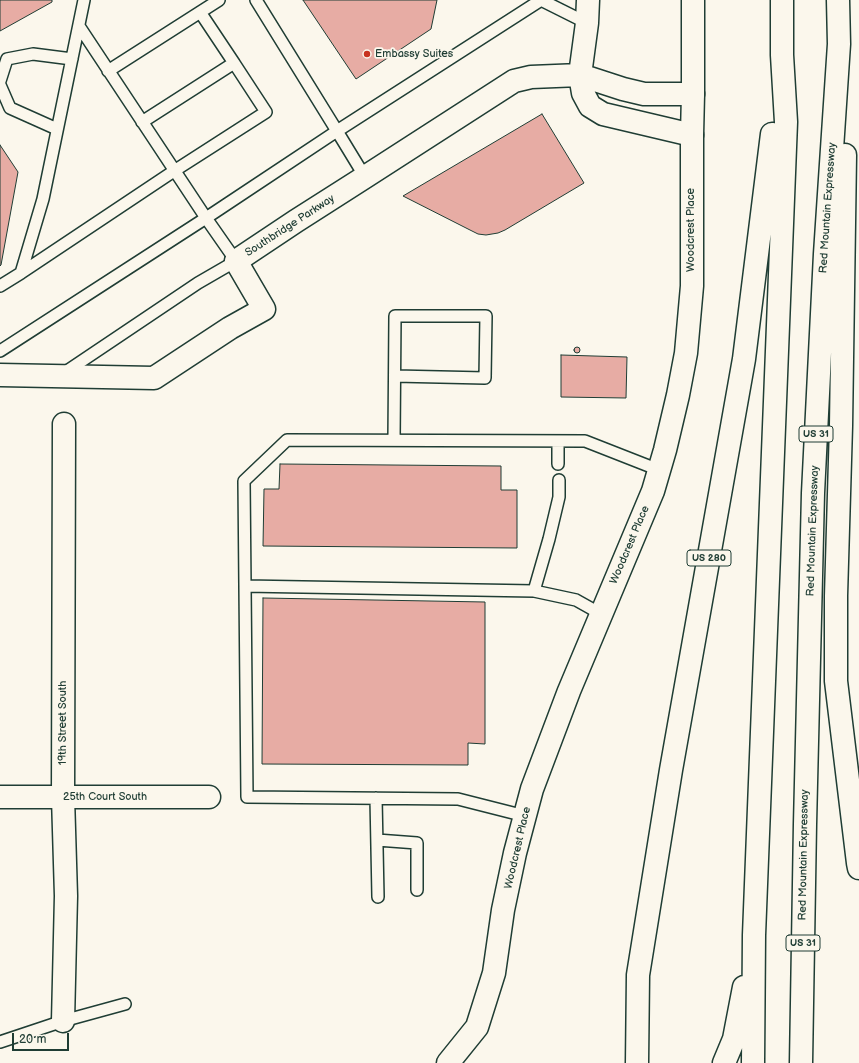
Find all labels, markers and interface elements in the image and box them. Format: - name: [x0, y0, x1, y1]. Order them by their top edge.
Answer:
- place label: Embassy Suites: [375, 47, 453, 61]
- marker: Embassy Suites: [362, 49, 372, 59]
- street label: Red Mountain Expressway: [817, 142, 839, 274]
- street label: Woodcrest Place: [684, 188, 698, 272]
- street label: Southbridge Parkway: [243, 192, 337, 260]
- road number: US 31: [799, 426, 833, 442]
- street label: Red Mountain Expressway: [804, 465, 822, 597]
- street label: Woodcrest Place: [608, 504, 652, 586]
- road number: US 280: [687, 550, 731, 566]
- street label: 19th Street South: [56, 681, 70, 765]
- street label: Red Mountain Expressway: [796, 789, 812, 921]
- street label: 25th Court South: [63, 790, 147, 804]
- street label: Woodcrest Place: [502, 806, 534, 890]
- road number: US 31: [786, 935, 820, 951]
- scale bar: [14, 1025, 71, 1051]
- text: 20 m: [19, 1032, 46, 1047]

